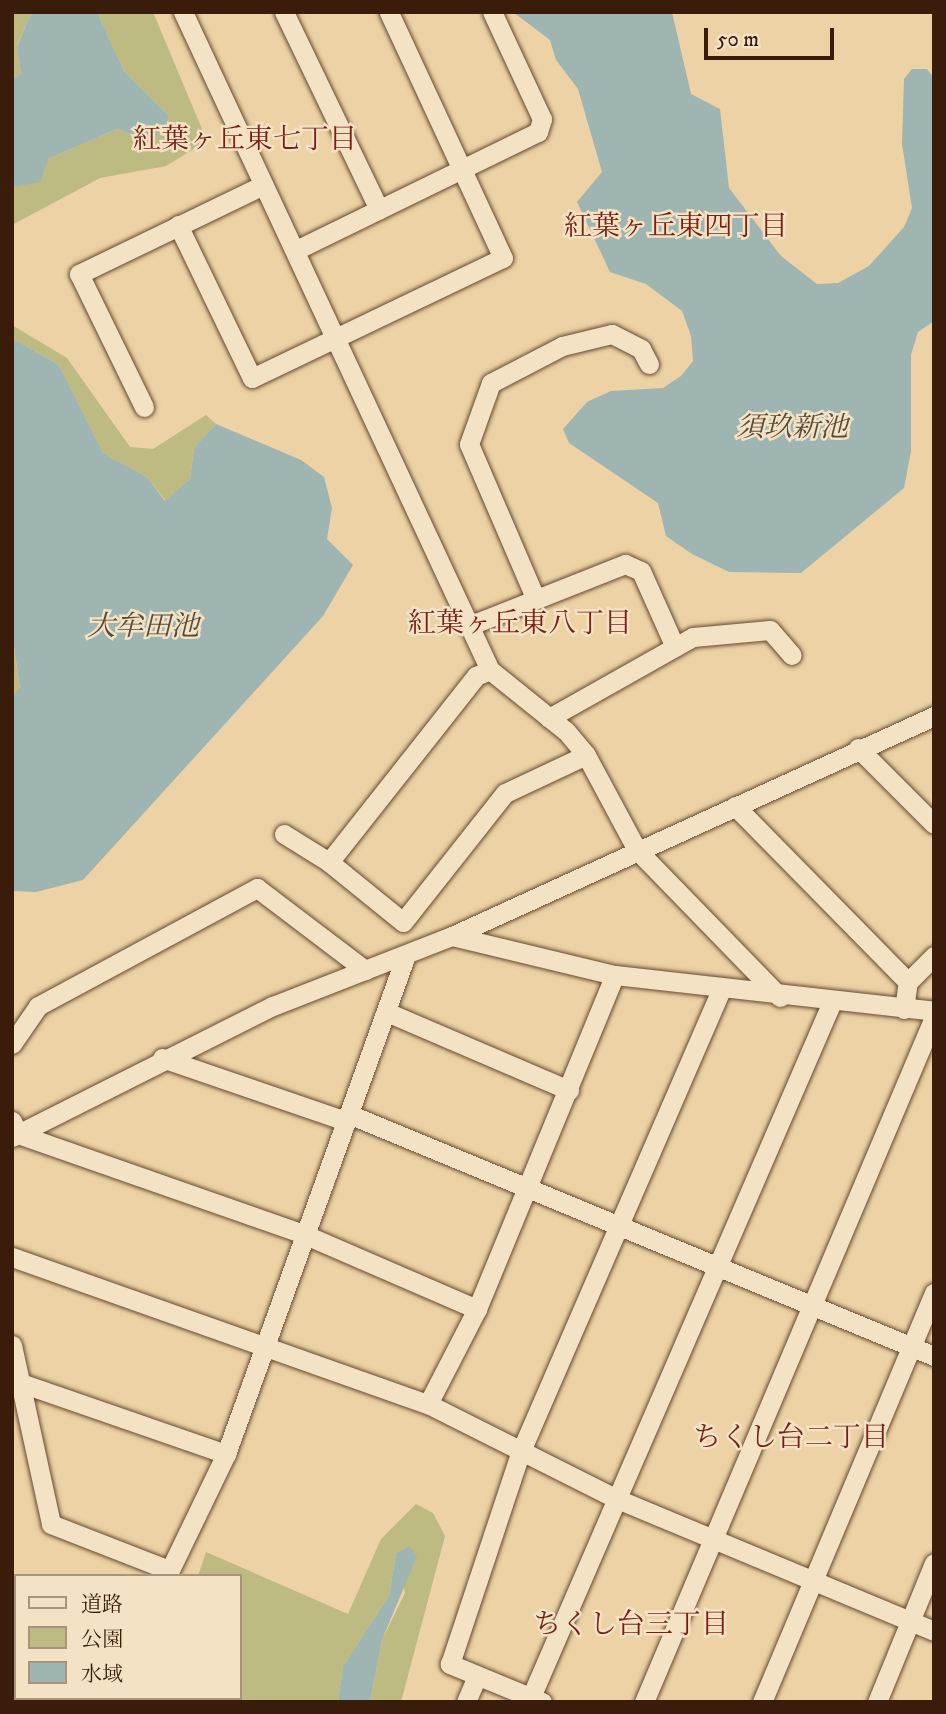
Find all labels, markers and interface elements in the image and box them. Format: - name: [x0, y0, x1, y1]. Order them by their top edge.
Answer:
- scale bar: [708, 14, 838, 58]
- text: 50 m: [717, 27, 759, 53]
- district label: 紅葉ヶ丘東七丁目: [133, 123, 357, 157]
- district label: 紅葉ヶ丘東四丁目: [564, 210, 788, 244]
- water label: 須玖新池: [736, 411, 848, 445]
- district label: 紅葉ヶ丘東八丁目: [408, 607, 632, 641]
- water label: 大牟田池: [87, 610, 199, 644]
- district label: ちくし台二丁目: [693, 1421, 889, 1455]
- legend: [14, 1574, 242, 1700]
- text: 道路: [81, 1592, 123, 1618]
- district label: ちくし台三丁目: [533, 1608, 729, 1642]
- text: 公園: [81, 1627, 123, 1653]
- text: 水域: [81, 1662, 123, 1688]

